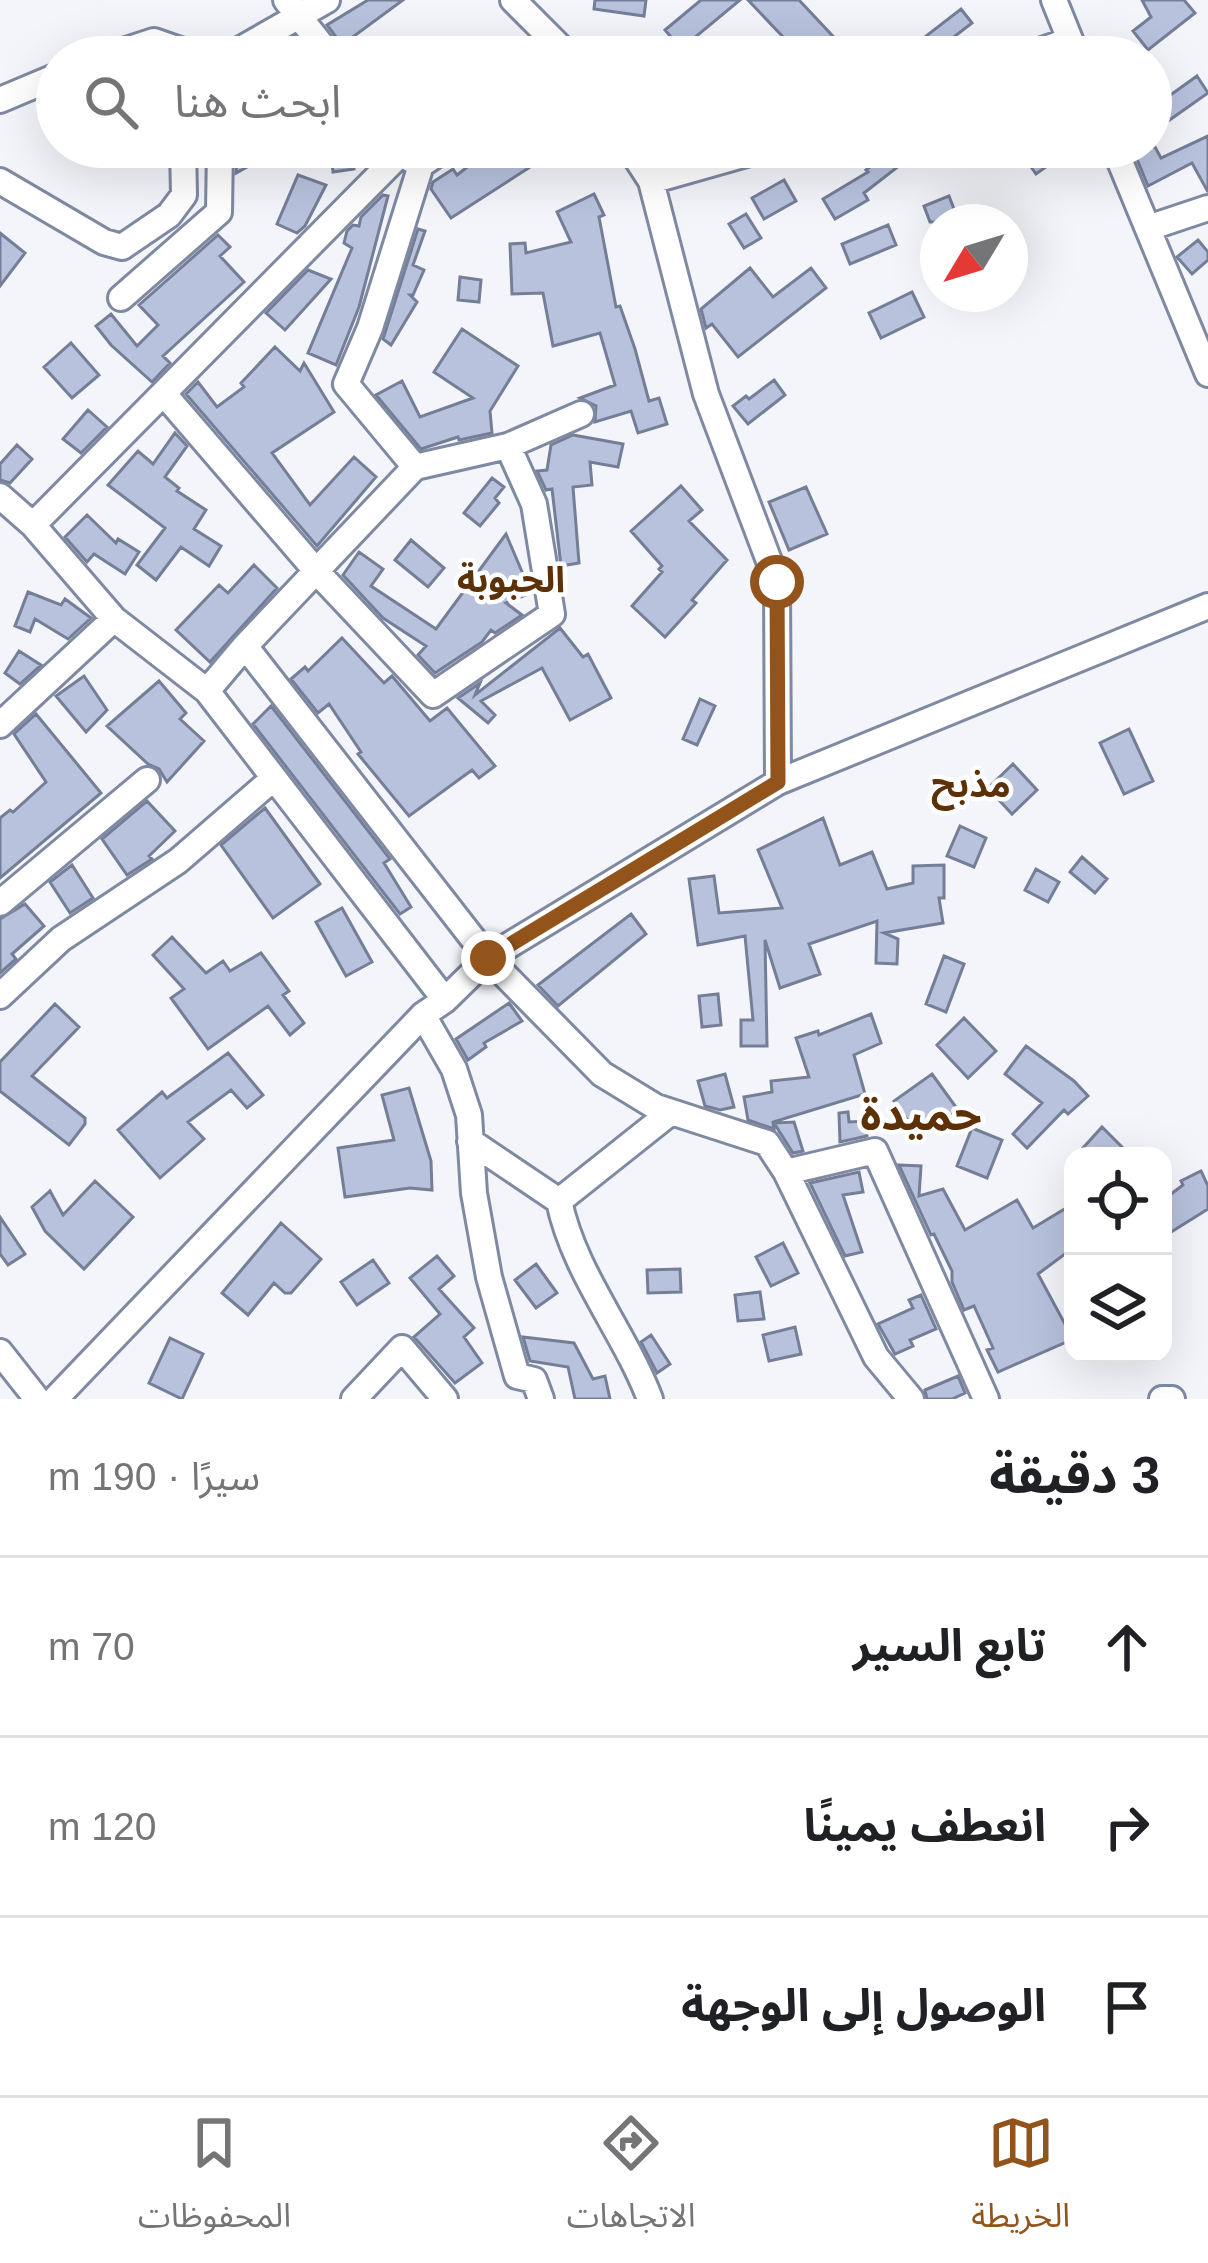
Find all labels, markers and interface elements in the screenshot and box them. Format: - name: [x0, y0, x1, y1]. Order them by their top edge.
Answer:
- search box: [36, 36, 1172, 168]
- icon: search: [78, 69, 144, 135]
- text: ابحث هنا: [174, 76, 342, 127]
- north arrow: [920, 204, 1028, 312]
- route start: [750, 555, 804, 609]
- district label: الحبوبة: [457, 559, 565, 600]
- district label: مذبح: [931, 764, 1011, 811]
- route end: [461, 931, 515, 985]
- district label: حميدة: [860, 1089, 982, 1140]
- map controls: [1064, 1147, 1172, 1363]
- button: locate: [1064, 1147, 1172, 1255]
- button: layers: [1064, 1255, 1172, 1363]
- text: 3 دقيقة: [989, 1447, 1160, 1504]
- text: سيرًا · 190 m: [48, 1455, 260, 1498]
- icon: ahead: [1094, 1614, 1160, 1680]
- text: تابع السير: [853, 1620, 1046, 1671]
- text: 70 m: [48, 1625, 135, 1668]
- icon: right: [1094, 1794, 1160, 1860]
- text: انعطف يمينًا: [803, 1800, 1046, 1851]
- text: 120 m: [48, 1805, 156, 1848]
- icon: arrive: [1094, 1974, 1160, 2040]
- text: الوصول إلى الوجهة: [681, 1980, 1046, 2031]
- tab: المحفوظات: [138, 2110, 291, 2251]
- tab: الاتجاهات: [567, 2110, 696, 2251]
- tab: الخريطة: [971, 2110, 1070, 2251]

